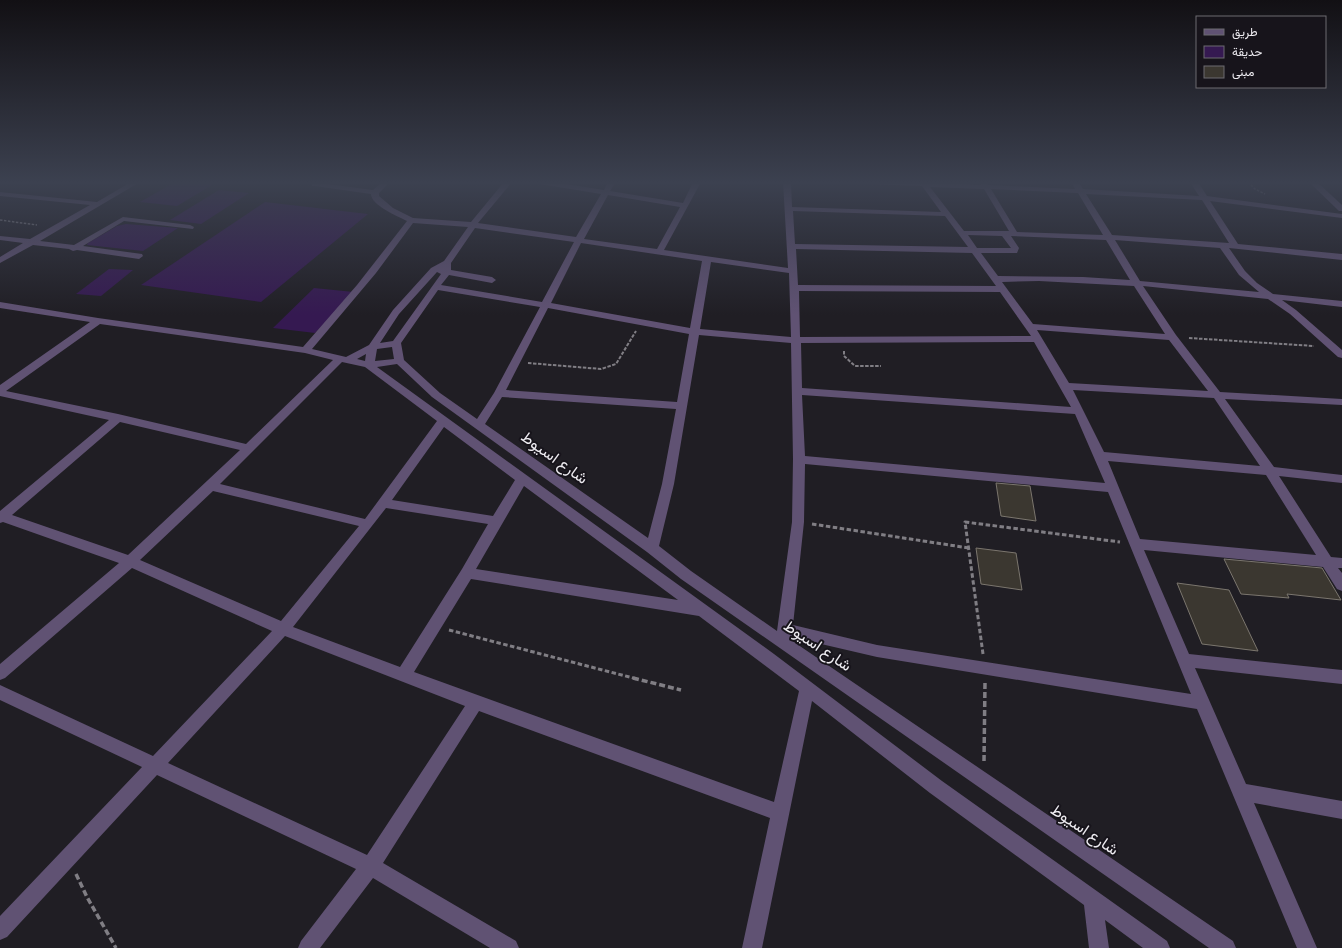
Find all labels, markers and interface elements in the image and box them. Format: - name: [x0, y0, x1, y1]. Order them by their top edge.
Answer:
- legend: [1196, 16, 1326, 88]
- text: طريق: [1232, 24, 1258, 40]
- text: حديقة: [1232, 44, 1262, 59]
- text: مبنى: [1232, 64, 1254, 80]
- street label: شارع اسيوط: [516, 427, 592, 490]
- street label: شارع اسيوط: [779, 616, 855, 677]
- street label: شارع اسيوط: [1046, 800, 1122, 861]

